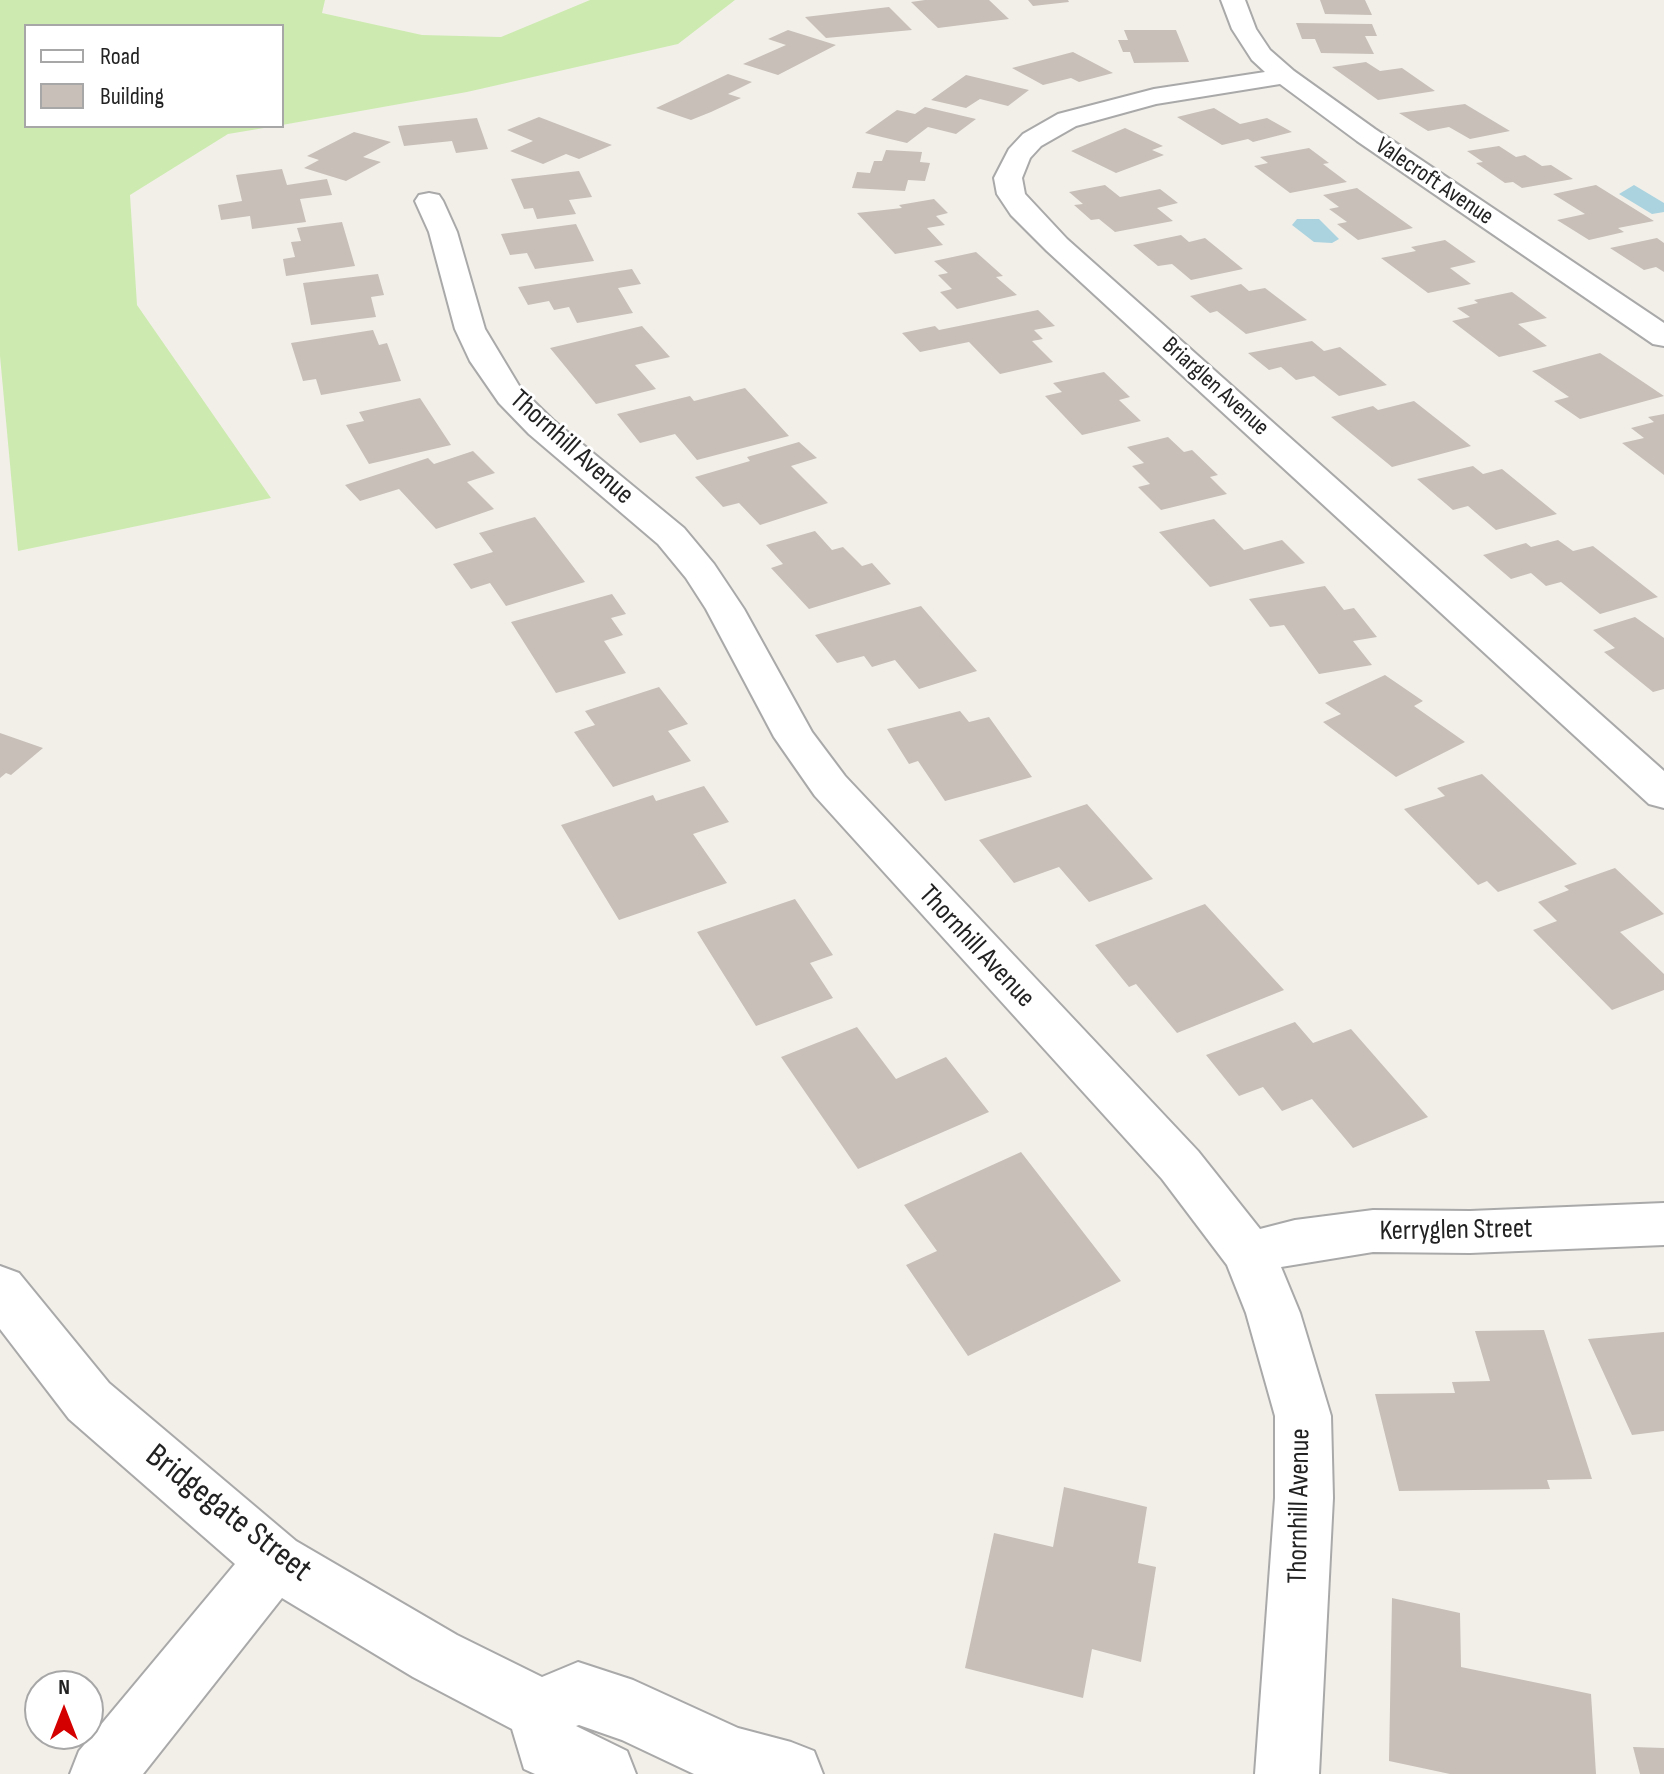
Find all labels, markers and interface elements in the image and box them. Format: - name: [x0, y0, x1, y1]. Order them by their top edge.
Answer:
- legend: [24, 24, 284, 128]
- text: Road: [100, 42, 140, 71]
- text: Building: [100, 82, 164, 111]
- street label: Valecroft Avenue: [1370, 132, 1498, 232]
- street label: Briarglen Avenue: [1156, 331, 1274, 443]
- street label: Thornhill Avenue: [502, 384, 640, 512]
- street label: Thornhill Avenue: [911, 879, 1041, 1015]
- street label: Kerryglen Street: [1379, 1213, 1533, 1249]
- street label: Thornhill Avenue: [1282, 1428, 1318, 1584]
- street label: Bridgegate Street: [137, 1436, 319, 1592]
- north arrow: [24, 1670, 104, 1750]
- text: N: [58, 1674, 70, 1701]

